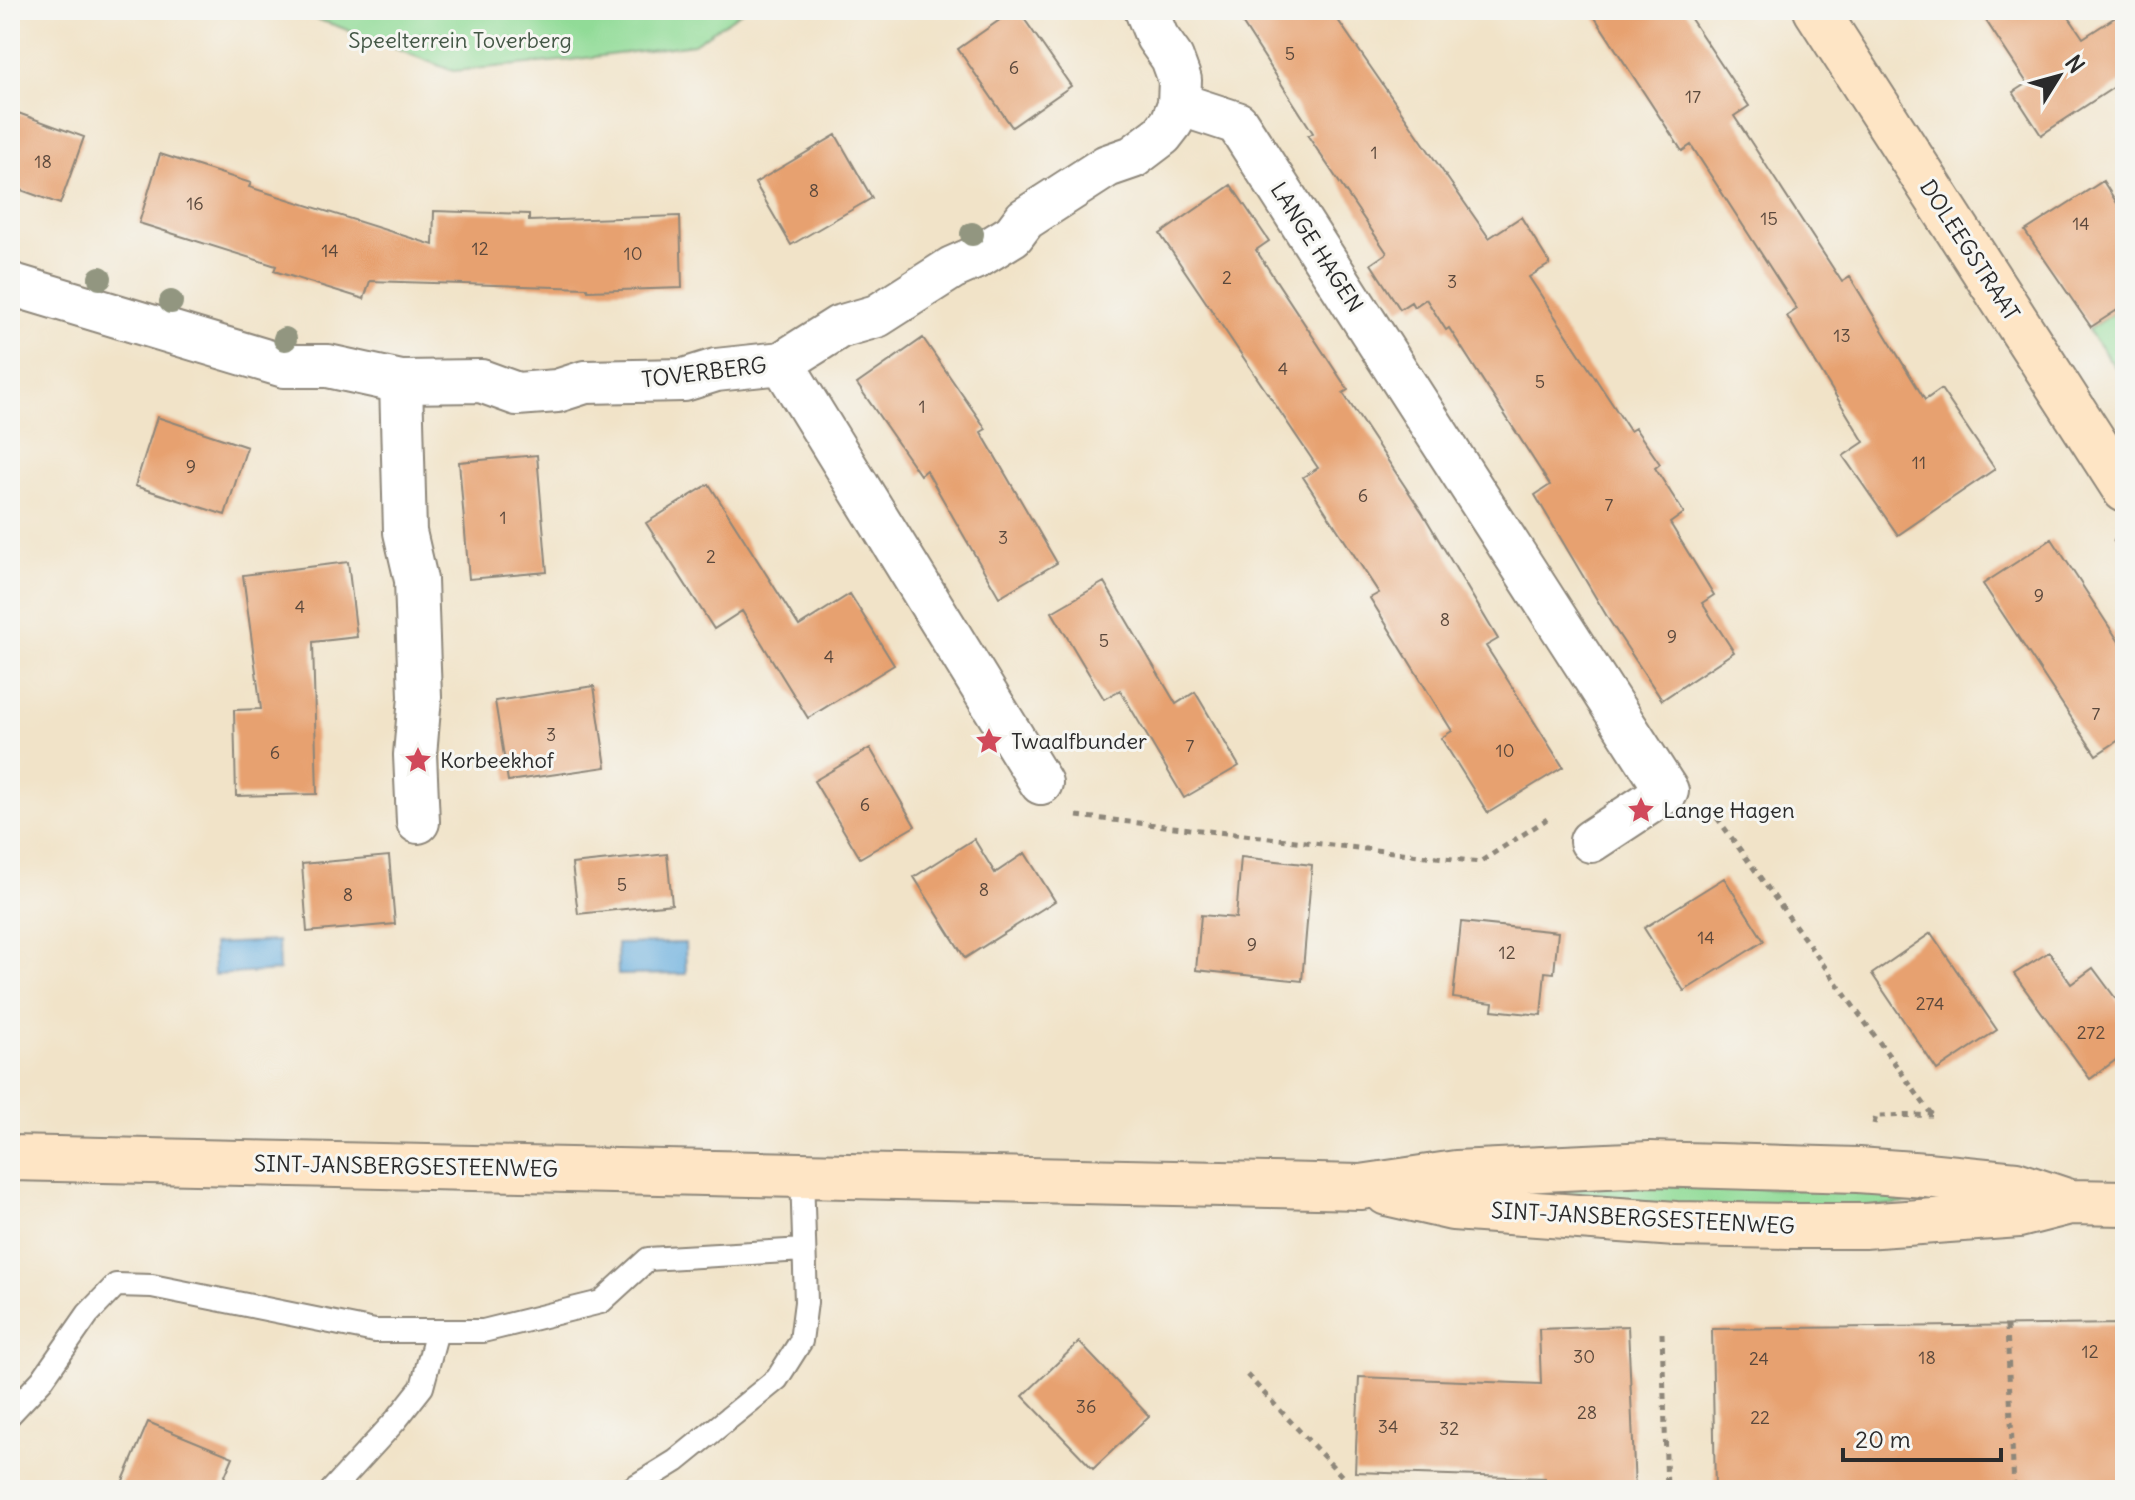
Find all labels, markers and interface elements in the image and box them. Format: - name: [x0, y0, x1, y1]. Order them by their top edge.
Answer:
- park label: Speelterrein Toverberg: [348, 26, 572, 54]
- north arrow: [2019, 36, 2099, 116]
- house number: 5: [1285, 42, 1295, 65]
- text: N: [2059, 49, 2091, 78]
- house number: 6: [1009, 56, 1019, 79]
- house number: 17: [1685, 85, 1701, 108]
- house number: 1: [1370, 141, 1378, 164]
- house number: 18: [34, 150, 52, 173]
- street label: DOLEEGSTRAAT: [1914, 174, 2026, 326]
- street label: LANGE HAGEN: [1265, 177, 1369, 317]
- house number: 8: [809, 179, 819, 202]
- house number: 16: [186, 192, 204, 215]
- house number: 15: [1760, 207, 1778, 230]
- house number: 14: [2072, 212, 2090, 235]
- house number: 12: [471, 237, 489, 260]
- house number: 14: [321, 239, 339, 262]
- house number: 10: [624, 242, 643, 265]
- house number: 2: [1222, 266, 1232, 289]
- house number: 3: [1447, 270, 1457, 293]
- house number: 13: [1833, 324, 1851, 347]
- street label: TOVERBERG: [640, 350, 768, 394]
- house number: 4: [1278, 357, 1288, 380]
- house number: 5: [1535, 370, 1545, 393]
- house number: 1: [918, 395, 926, 418]
- house number: 11: [1912, 451, 1926, 474]
- house number: 9: [186, 455, 196, 478]
- house number: 6: [1358, 484, 1368, 507]
- house number: 7: [1605, 493, 1614, 516]
- house number: 1: [499, 506, 507, 529]
- house number: 3: [998, 526, 1008, 549]
- house number: 2: [706, 545, 716, 568]
- house number: 9: [2034, 584, 2044, 607]
- house number: 4: [295, 595, 305, 618]
- house number: 8: [1440, 608, 1450, 631]
- house number: 9: [1667, 625, 1677, 648]
- house number: 5: [1099, 629, 1109, 652]
- house number: 4: [824, 645, 834, 668]
- house number: 7: [2092, 702, 2101, 725]
- house number: 3: [546, 723, 556, 746]
- place icon: Twaalfbunder: [974, 726, 1004, 756]
- place label: Twaalfbunder: [1011, 727, 1147, 755]
- house number: 7: [1186, 734, 1195, 757]
- house number: 10: [1496, 739, 1515, 762]
- house number: 6: [270, 741, 280, 764]
- place icon: Korbeekhof: [403, 745, 433, 775]
- place label: Korbeekhof: [440, 746, 555, 774]
- house number: 6: [860, 793, 870, 816]
- place icon: Lange Hagen: [1626, 795, 1656, 825]
- place label: Lange Hagen: [1663, 796, 1795, 824]
- house number: 5: [617, 873, 627, 896]
- house number: 8: [979, 878, 989, 901]
- house number: 8: [343, 883, 353, 906]
- house number: 14: [1697, 926, 1715, 949]
- house number: 9: [1247, 933, 1257, 956]
- house number: 12: [1498, 941, 1516, 964]
- house number: 274: [1916, 992, 1944, 1015]
- house number: 272: [2077, 1021, 2105, 1044]
- street label: SINT-JANSBERGSESTEENWEG: [254, 1149, 558, 1183]
- street label: SINT-JANSBERGSESTEENWEG: [1490, 1196, 1796, 1240]
- house number: 12: [2081, 1340, 2099, 1363]
- house number: 30: [1573, 1345, 1595, 1368]
- house number: 18: [1918, 1346, 1936, 1369]
- house number: 24: [1749, 1347, 1769, 1370]
- house number: 36: [1076, 1395, 1096, 1418]
- house number: 28: [1577, 1401, 1597, 1424]
- house number: 22: [1750, 1406, 1770, 1429]
- scale bar: [1843, 1412, 2001, 1462]
- house number: 34: [1378, 1415, 1398, 1438]
- house number: 32: [1439, 1417, 1459, 1440]
- text: 20 m: [1855, 1424, 1911, 1454]

